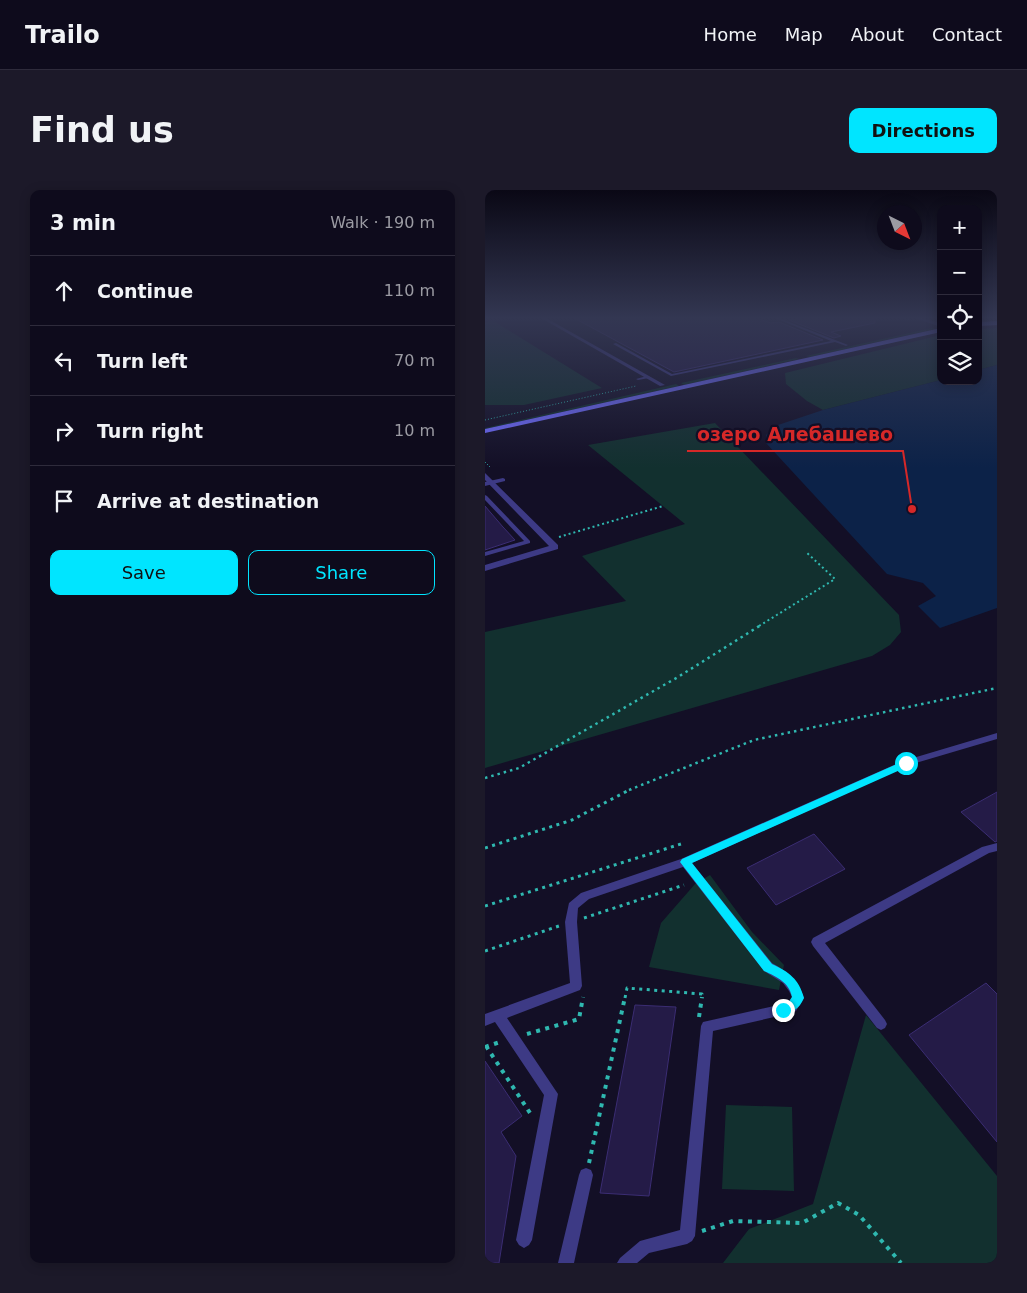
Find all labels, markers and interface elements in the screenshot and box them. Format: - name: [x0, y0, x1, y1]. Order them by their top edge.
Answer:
- text: Trailo: [25, 21, 100, 49]
- text: Home: [704, 24, 757, 45]
- text: Map: [785, 24, 823, 45]
- text: About: [851, 24, 904, 45]
- text: Contact: [932, 24, 1002, 45]
- button: Directions: [849, 108, 997, 153]
- text: Find us: [30, 110, 174, 150]
- north arrow: [877, 205, 922, 250]
- map controls: [937, 205, 982, 385]
- button: +: [937, 205, 982, 250]
- text: 3 min: [50, 211, 116, 235]
- text: Walk · 190 m: [330, 213, 435, 232]
- button: −: [937, 250, 982, 295]
- icon: ahead: [50, 277, 78, 305]
- text: Continue: [97, 280, 193, 302]
- text: 110 m: [384, 281, 435, 300]
- button: locate: [937, 295, 982, 340]
- button: layers: [937, 340, 982, 385]
- icon: left: [50, 347, 78, 375]
- text: Turn left: [97, 350, 188, 372]
- text: 70 m: [394, 351, 435, 370]
- icon: right: [50, 417, 78, 445]
- callout: озеро Алебашево: [687, 417, 903, 451]
- text: Turn right: [97, 420, 203, 442]
- text: 10 m: [394, 421, 435, 440]
- text: озеро Алебашево: [697, 423, 893, 445]
- icon: arrive: [50, 487, 78, 515]
- text: Arrive at destination: [97, 490, 319, 512]
- button: Save: [50, 550, 238, 595]
- button: Share: [248, 550, 435, 595]
- route start: [895, 752, 918, 775]
- route end: [772, 999, 795, 1022]

